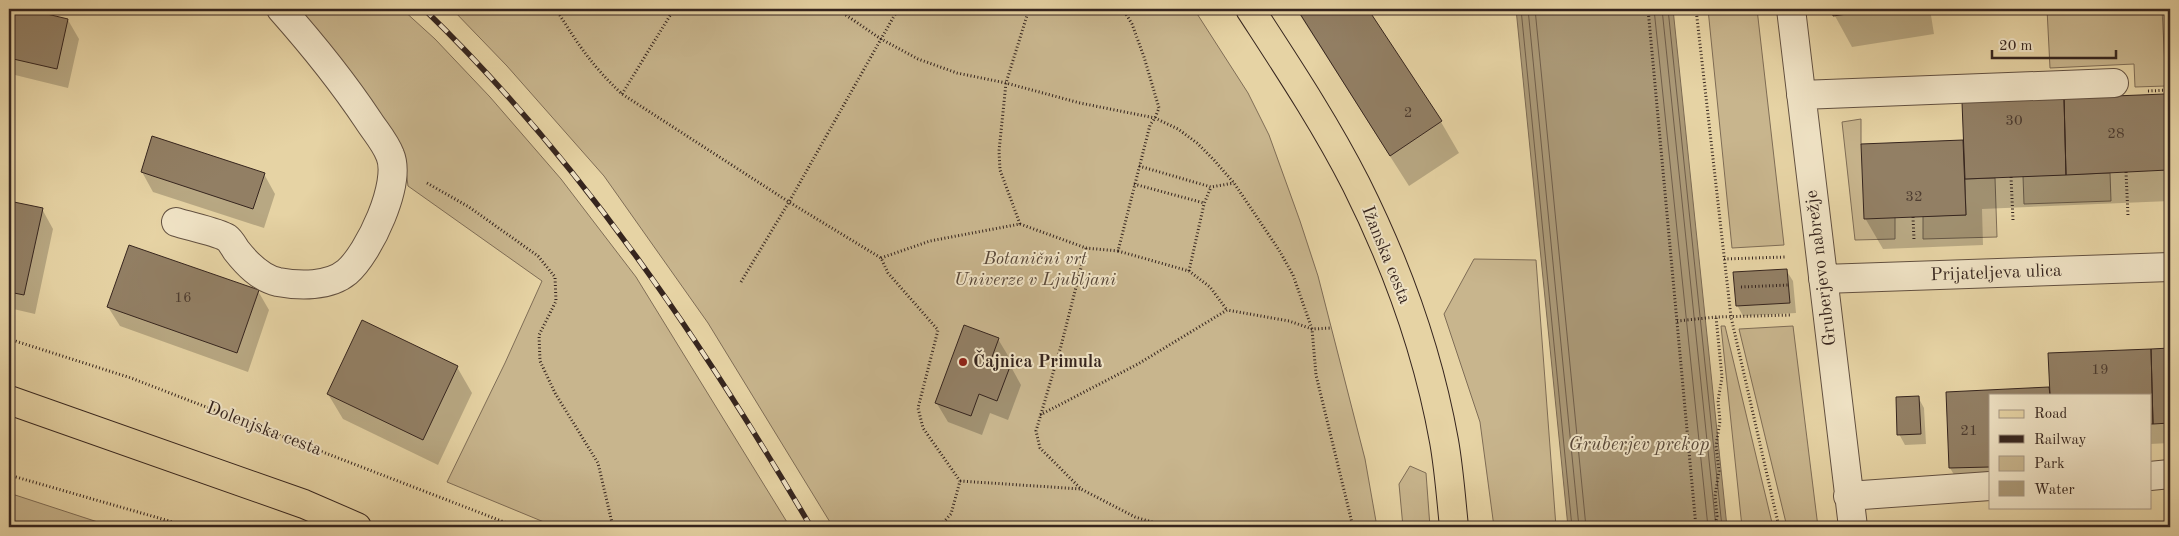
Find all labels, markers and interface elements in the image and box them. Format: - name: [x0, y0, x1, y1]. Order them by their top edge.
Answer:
- scale bar: [1992, 28, 2115, 60]
- text: 20 m: [1999, 39, 2033, 54]
- house number: 2: [1404, 106, 1412, 121]
- house number: 30: [2005, 114, 2023, 129]
- house number: 28: [2107, 127, 2125, 142]
- street label: Gruberjevo nabrežje: [1803, 189, 1839, 347]
- house number: 32: [1905, 190, 1923, 205]
- street label: Ižanska cesta: [1358, 203, 1414, 307]
- park label: Botanični vrt Univerze v Ljubljani: [954, 250, 1116, 289]
- street label: Prijateljeva ulica: [1930, 262, 2062, 284]
- house number: 16: [174, 291, 192, 306]
- place label: Čajnica Primula: [973, 349, 1103, 371]
- marker: Čajnica Primula: [957, 356, 969, 368]
- house number: 19: [2091, 363, 2109, 378]
- legend: [1989, 394, 2152, 508]
- street label: Dolenjska cesta: [204, 399, 324, 459]
- text: Road: [2034, 407, 2068, 422]
- house number: 21: [1960, 424, 1978, 439]
- text: Railway: [2034, 433, 2087, 448]
- water label: Gruberjev prekop: [1568, 436, 1710, 455]
- text: Park: [2034, 457, 2065, 472]
- text: Water: [2034, 483, 2075, 498]

